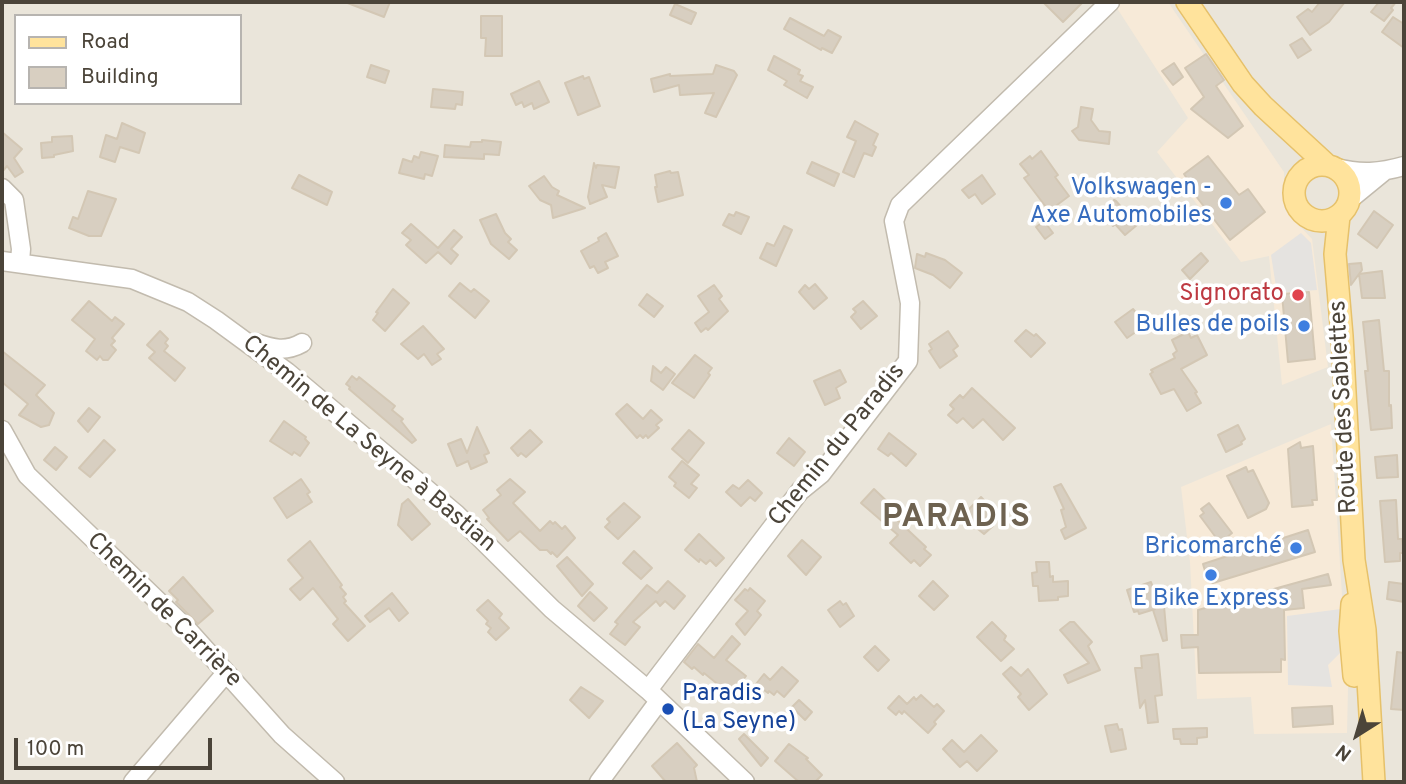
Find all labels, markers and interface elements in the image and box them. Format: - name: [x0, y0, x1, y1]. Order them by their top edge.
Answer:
- legend: [14, 14, 242, 105]
- text: Road: [81, 29, 130, 56]
- text: Building: [81, 64, 159, 91]
- place label: Volkswagen - Axe Automobiles: [1030, 175, 1212, 231]
- marker: Volkswagen - Axe Automobiles: [1218, 195, 1234, 211]
- place label: Signorato: [1179, 281, 1284, 309]
- marker: Signorato: [1290, 287, 1306, 303]
- street label: Route des Sablettes: [1325, 300, 1365, 514]
- place label: Bulles de poils: [1136, 312, 1290, 340]
- marker: Bulles de poils: [1296, 318, 1312, 334]
- street label: Chemin de La Seyne à Bastian: [235, 330, 501, 560]
- street label: Chemin du Paradis: [764, 359, 912, 533]
- district label: PARADIS: [883, 501, 1031, 539]
- street label: Chemin de Carrière: [79, 527, 247, 695]
- place label: Bricomarché: [1145, 534, 1282, 562]
- marker: Bricomarché: [1288, 540, 1304, 556]
- marker: E Bike Express: [1203, 567, 1219, 583]
- place label: E Bike Express: [1133, 586, 1289, 614]
- place label: Paradis (La Seyne): [682, 681, 796, 737]
- north arrow: [1322, 700, 1392, 770]
- marker: Paradis (La Seyne): [660, 701, 676, 717]
- scale bar: [18, 724, 215, 768]
- text: 100 m: [27, 736, 84, 763]
- text: N: [1332, 738, 1357, 765]

